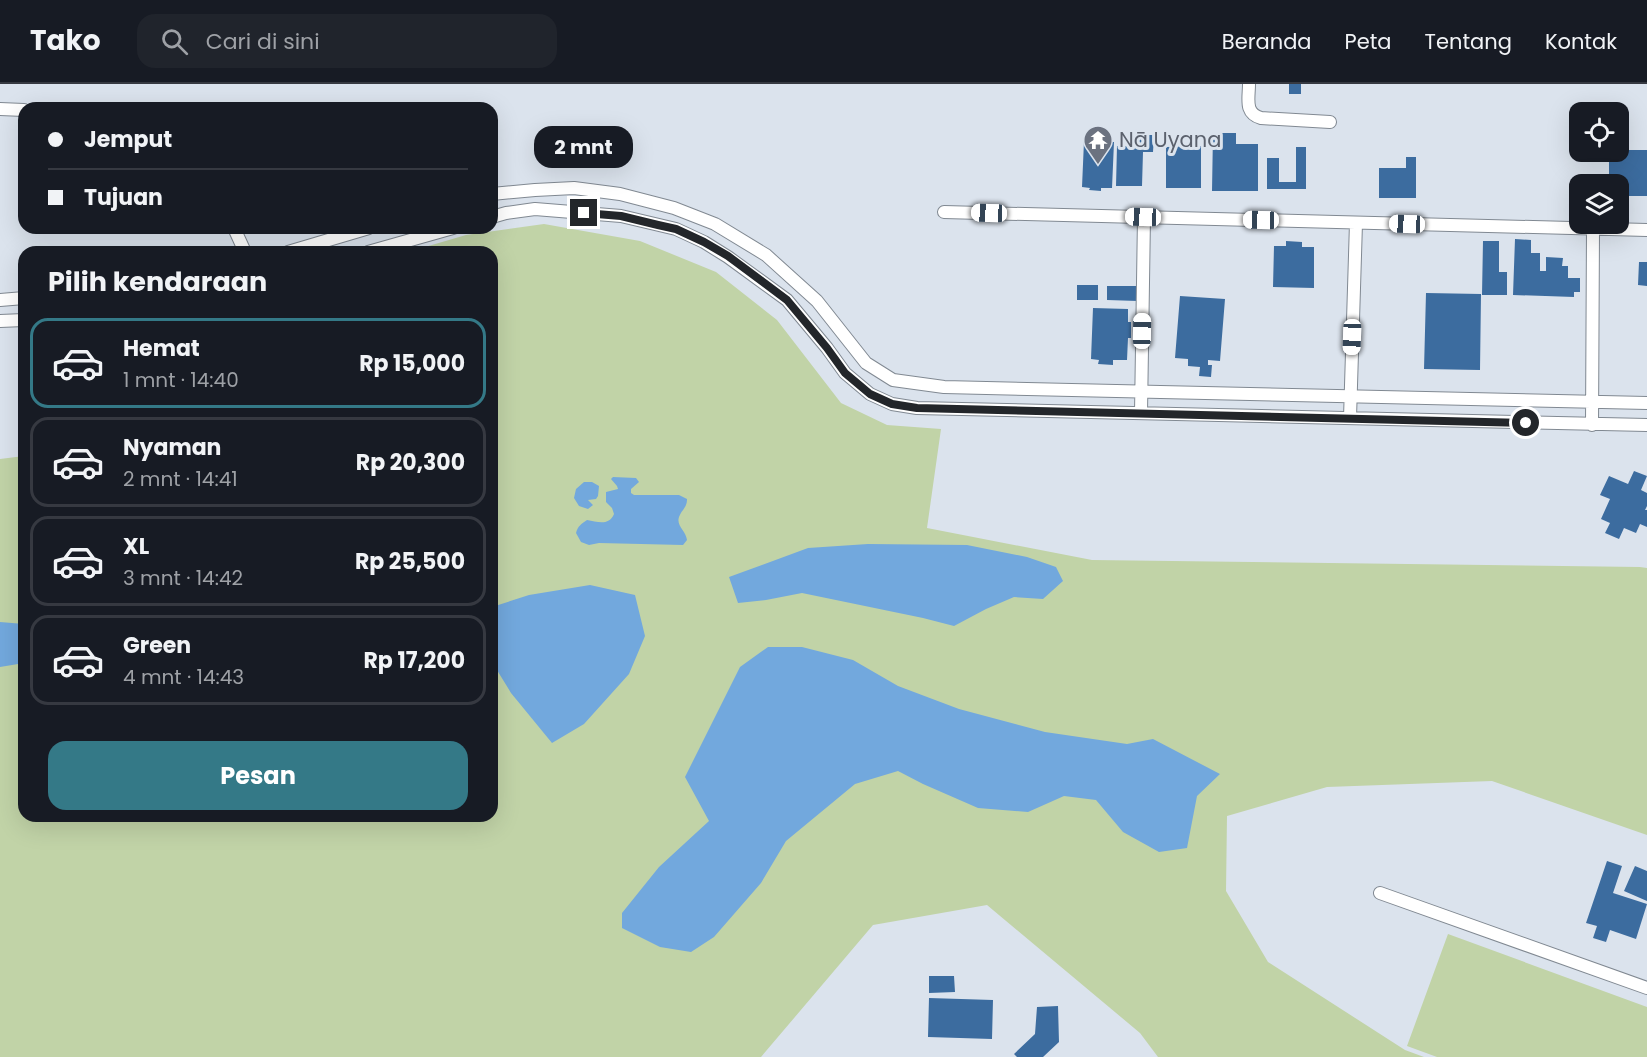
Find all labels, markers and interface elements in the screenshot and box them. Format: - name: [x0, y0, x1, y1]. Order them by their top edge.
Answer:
- search box: [137, 14, 557, 68]
- text: Tako: [30, 21, 101, 60]
- icon: search: [158, 25, 191, 58]
- text: Cari di sini: [206, 26, 320, 57]
- text: Beranda: [1222, 27, 1312, 56]
- text: Peta: [1345, 27, 1392, 56]
- text: Tentang: [1425, 27, 1512, 56]
- text: Kontak: [1545, 27, 1617, 56]
- map controls: [1569, 102, 1629, 234]
- button: locate: [1569, 102, 1629, 162]
- text: Jemput: [84, 124, 172, 155]
- temple icon: Nā Uyana: [1082, 124, 1114, 166]
- place label: Nā Uyana: [1119, 125, 1221, 154]
- callout: 2 mnt: [534, 126, 634, 168]
- text: 2 mnt: [554, 133, 613, 161]
- button: layers: [1569, 174, 1629, 234]
- text: Tujuan: [84, 182, 163, 213]
- route end: [570, 199, 597, 226]
- car: [971, 203, 1007, 223]
- car: [1125, 207, 1161, 227]
- car: [1243, 211, 1279, 229]
- car: [1389, 214, 1425, 234]
- text: Pilih kendaraan: [48, 263, 267, 300]
- car: [1133, 313, 1151, 349]
- car: [1342, 319, 1362, 355]
- text: Hemat: [123, 333, 200, 364]
- icon: car: [51, 336, 105, 390]
- text: Rp 15,000: [359, 348, 465, 379]
- text: 1 mnt · 14:40: [123, 366, 239, 394]
- route start: [1512, 409, 1539, 436]
- text: Nyaman: [123, 432, 221, 463]
- icon: car: [51, 435, 105, 489]
- text: Rp 20,300: [356, 447, 465, 478]
- text: 2 mnt · 14:41: [123, 465, 238, 493]
- text: XL: [123, 531, 149, 562]
- icon: car: [51, 534, 105, 588]
- text: Rp 25,500: [355, 546, 465, 577]
- text: 3 mnt · 14:42: [123, 564, 243, 592]
- text: Green: [123, 630, 191, 661]
- icon: car: [51, 633, 105, 687]
- text: Rp 17,200: [363, 645, 465, 676]
- text: 4 mnt · 14:43: [123, 663, 244, 691]
- button: Pesan: [48, 741, 468, 810]

